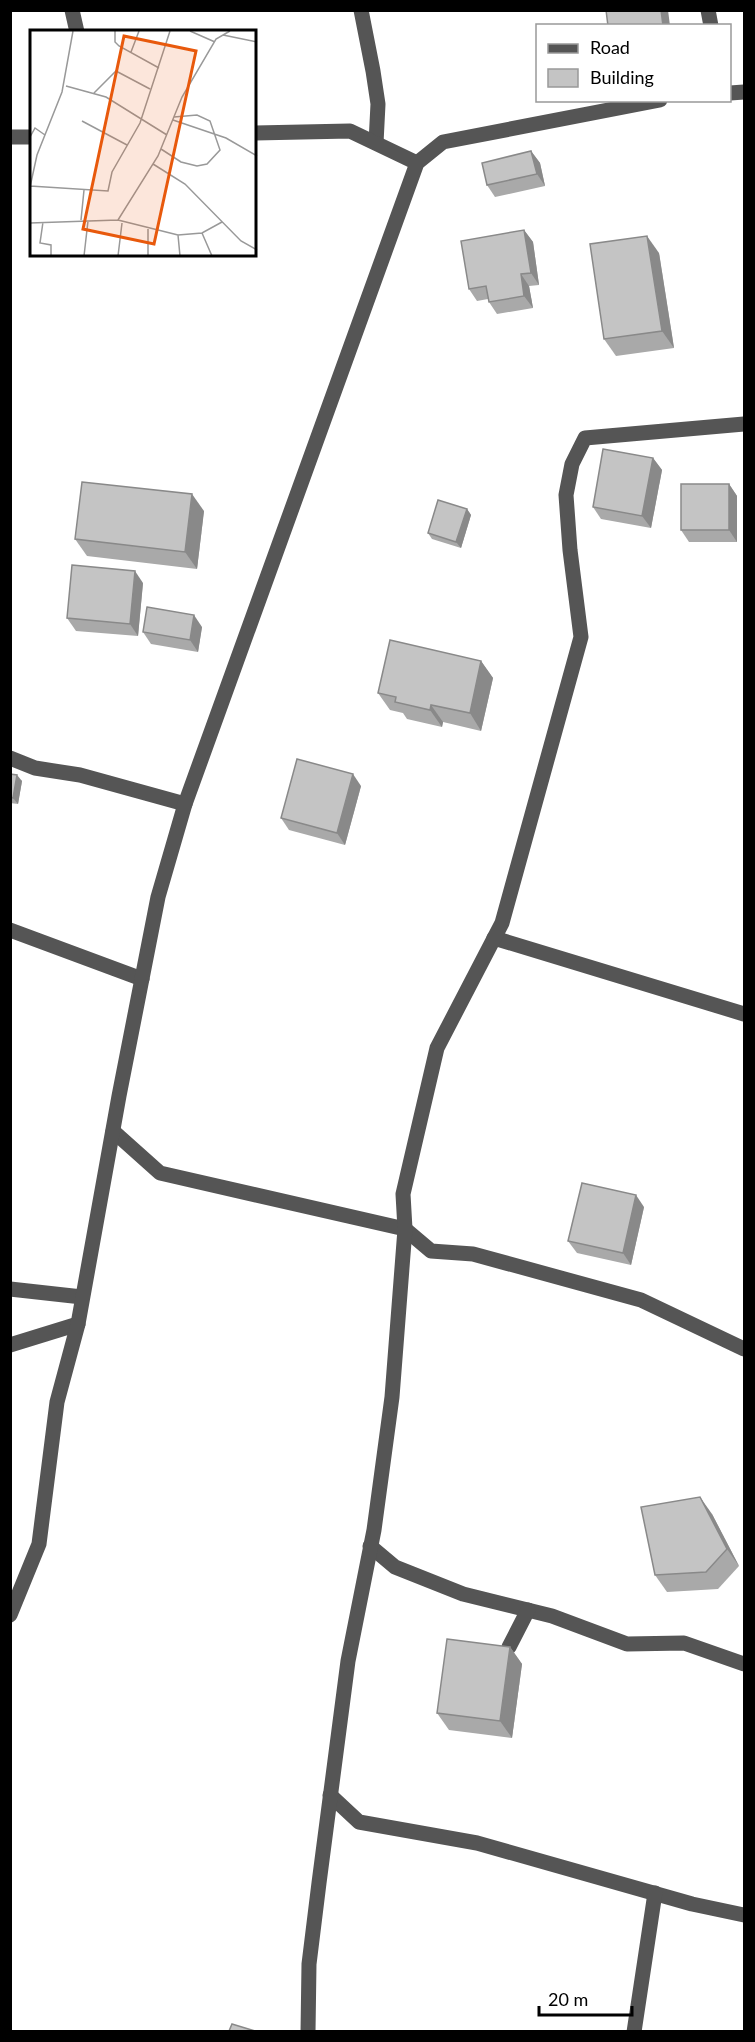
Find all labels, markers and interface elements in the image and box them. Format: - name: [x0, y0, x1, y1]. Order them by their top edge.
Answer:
- legend: [536, 24, 731, 102]
- inset map: [30, 30, 256, 256]
- text: Road: [590, 36, 630, 58]
- text: Building: [590, 66, 654, 88]
- scale bar: [539, 1979, 632, 2017]
- text: 20 m: [548, 1988, 588, 2010]

